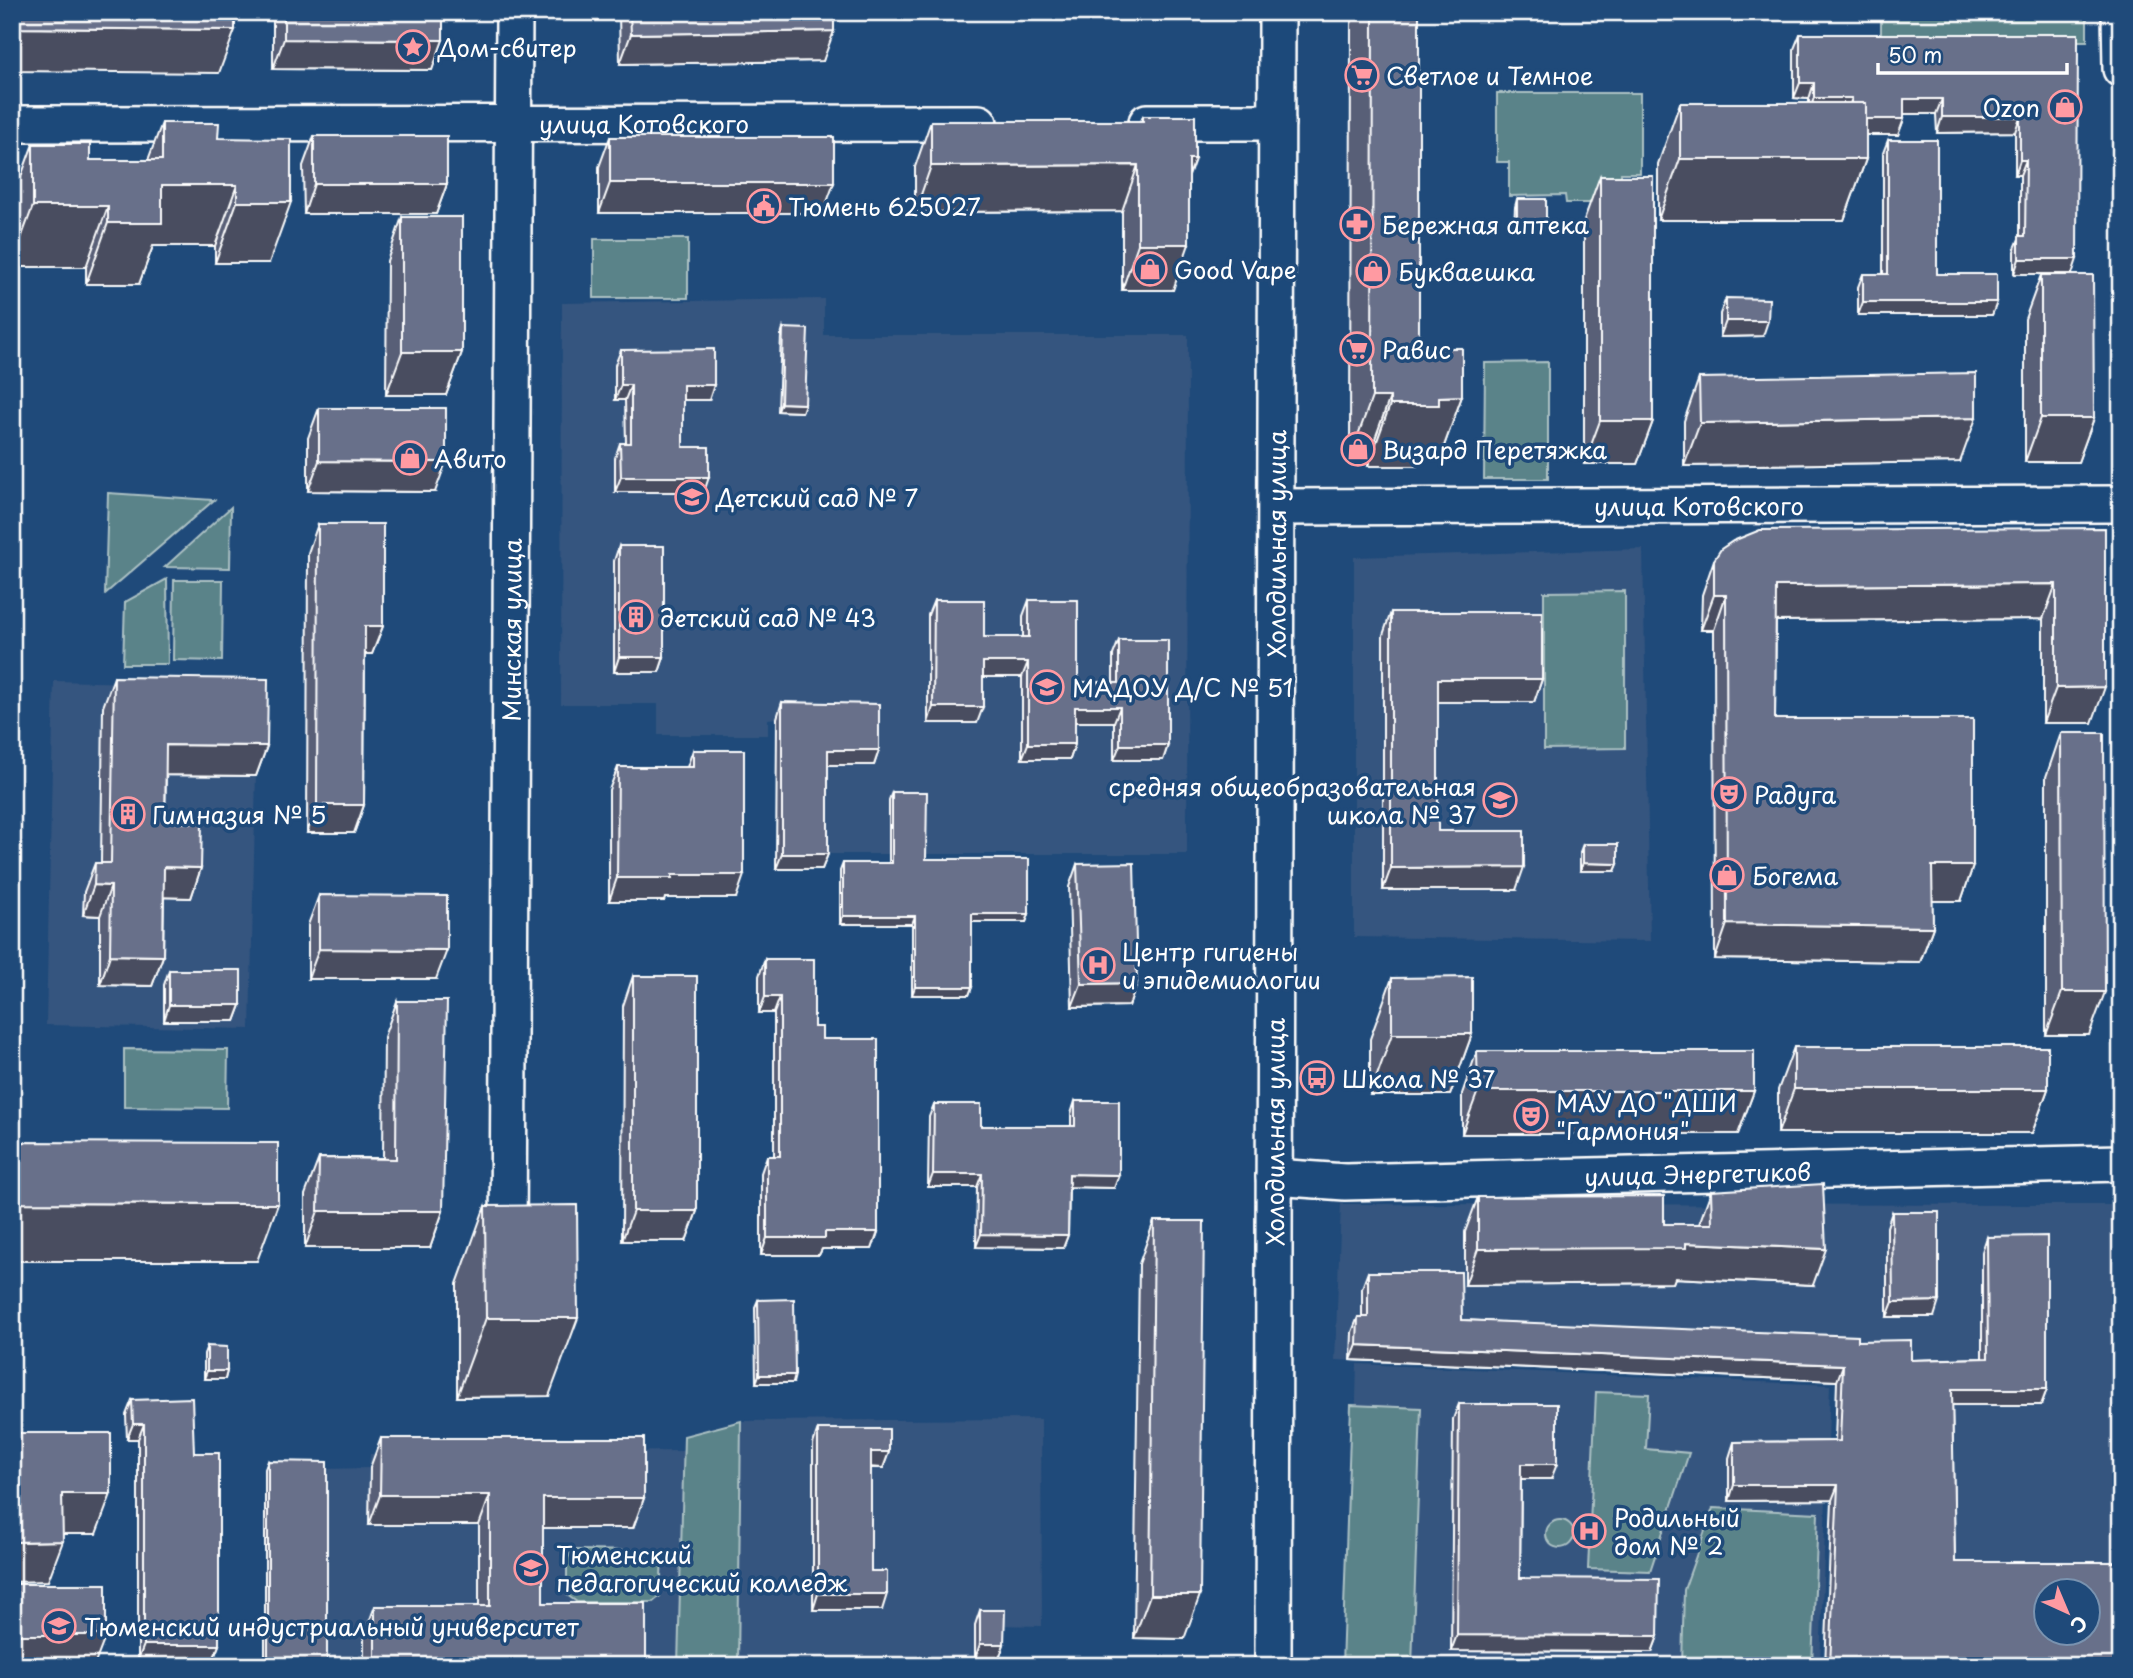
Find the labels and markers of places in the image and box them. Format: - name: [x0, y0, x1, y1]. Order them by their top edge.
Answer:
- place icon: Дом-свитер: [394, 28, 432, 66]
- place label: Дом-свитер: [437, 29, 577, 65]
- supermarket icon: Светлое и Темное: [1343, 56, 1381, 94]
- place label: Светлое и Темное: [1386, 57, 1593, 93]
- shop icon: Ozon: [2046, 88, 2084, 126]
- place label: Ozon: [1983, 89, 2040, 125]
- public building icon: Тюмень 625027: [745, 187, 783, 225]
- place label: Тюмень 625027: [788, 188, 981, 224]
- pharmacy icon: Бережная аптека: [1338, 205, 1376, 243]
- place label: Бережная аптека: [1382, 206, 1589, 242]
- shop icon: Good Vape: [1131, 250, 1169, 288]
- place label: Good Vape: [1174, 251, 1297, 287]
- shop icon: Букваешка: [1354, 252, 1392, 290]
- place label: Букваешка: [1398, 253, 1535, 289]
- supermarket icon: Равис: [1338, 330, 1376, 368]
- place label: Равис: [1382, 331, 1451, 367]
- shop icon: Визард Перетяжка: [1339, 430, 1377, 468]
- place label: Визард Перетяжка: [1382, 431, 1607, 467]
- shop icon: Авито: [391, 439, 429, 477]
- place label: Авито: [434, 440, 506, 476]
- school or university icon: Детский сад № 7: [673, 478, 711, 516]
- place label: Детский сад № 7: [715, 479, 918, 515]
- building icon: детский сад № 43: [617, 598, 655, 636]
- place label: детский сад № 43: [660, 599, 876, 635]
- school or university icon: МАДОУ Д/С № 51: [1028, 668, 1066, 706]
- place label: МАДОУ Д/С № 51: [1072, 669, 1293, 705]
- place label: средняя общеобразовательная школа № 37: [1109, 768, 1476, 832]
- theatre icon: Радуга: [1710, 775, 1748, 813]
- place label: Радуга: [1754, 776, 1836, 812]
- school or university icon: средняя общеобразовательная школа № 37: [1481, 781, 1519, 819]
- building icon: Гимназия № 5: [109, 795, 147, 833]
- place label: Гимназия № 5: [152, 796, 326, 832]
- shop icon: Богема: [1708, 856, 1746, 894]
- place label: Богема: [1752, 857, 1839, 893]
- place label: Центр гигиены и эпидемиологии: [1122, 933, 1321, 997]
- hospital icon: Центр гигиены и эпидемиологии: [1079, 946, 1117, 984]
- bus stop icon: Школа № 37: [1298, 1059, 1336, 1097]
- place label: Школа № 37: [1342, 1060, 1495, 1096]
- place label: МАУ ДО "ДШИ "Гармония": [1556, 1084, 1737, 1148]
- theatre icon: МАУ ДО "ДШИ "Гармония": [1512, 1097, 1550, 1135]
- place label: Родильный дом № 2: [1614, 1499, 1740, 1563]
- hospital icon: Родильный дом № 2: [1570, 1512, 1608, 1550]
- place label: Тюменский педагогический колледж: [556, 1536, 848, 1600]
- school or university icon: Тюменский педагогический колледж: [512, 1549, 550, 1587]
- school or university icon: Тюменский индустриальный университет: [40, 1607, 78, 1645]
- place label: Тюменский индустриальный университет: [84, 1608, 579, 1644]

